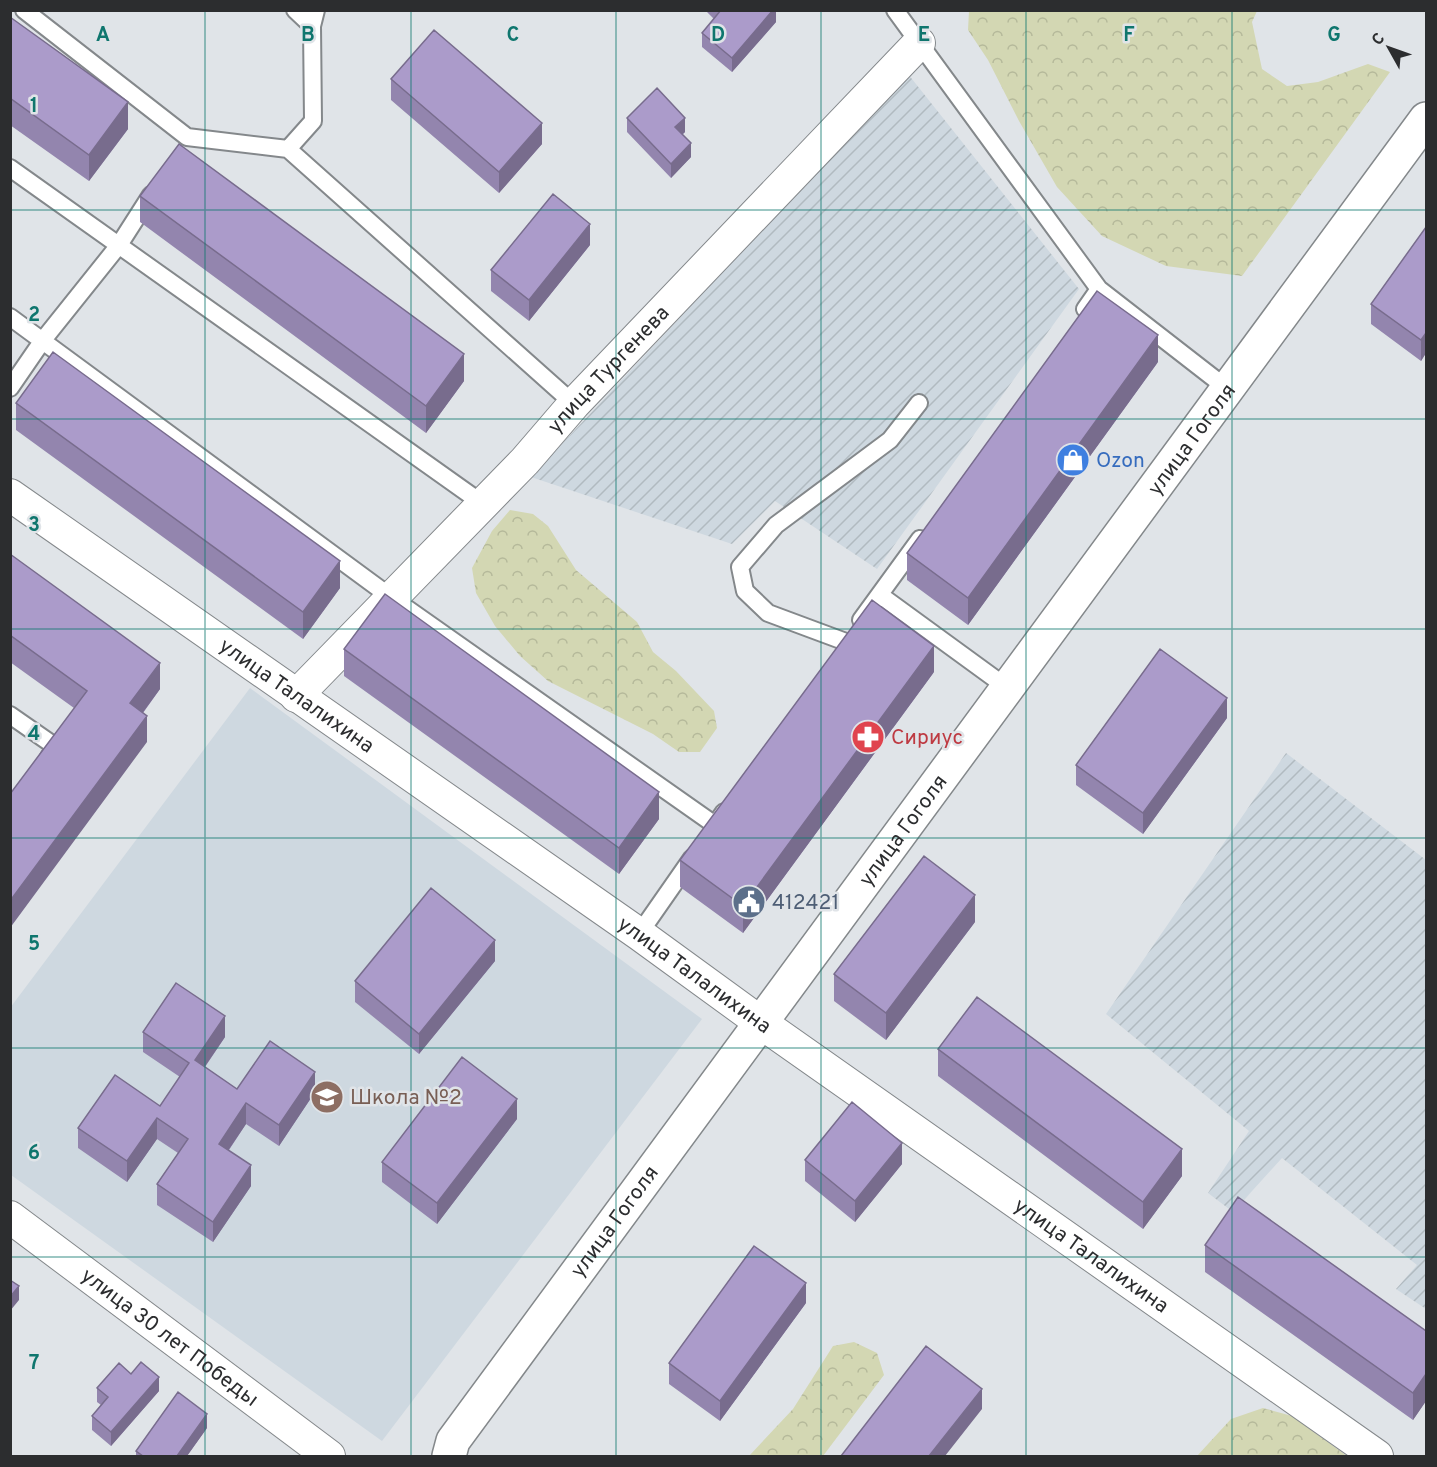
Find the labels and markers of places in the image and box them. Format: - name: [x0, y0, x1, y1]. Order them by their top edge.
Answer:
- shop icon: Ozon: [1055, 442, 1091, 478]
- place label: Ozon: [1096, 448, 1145, 475]
- pharmacy icon: Сириус: [850, 719, 886, 755]
- place label: Сириус: [891, 725, 963, 752]
- public building icon: 412421: [731, 884, 767, 920]
- place label: 412421: [772, 890, 839, 917]
- school or university icon: Школа №2: [309, 1079, 345, 1115]
- place label: Школа №2: [350, 1085, 462, 1112]

